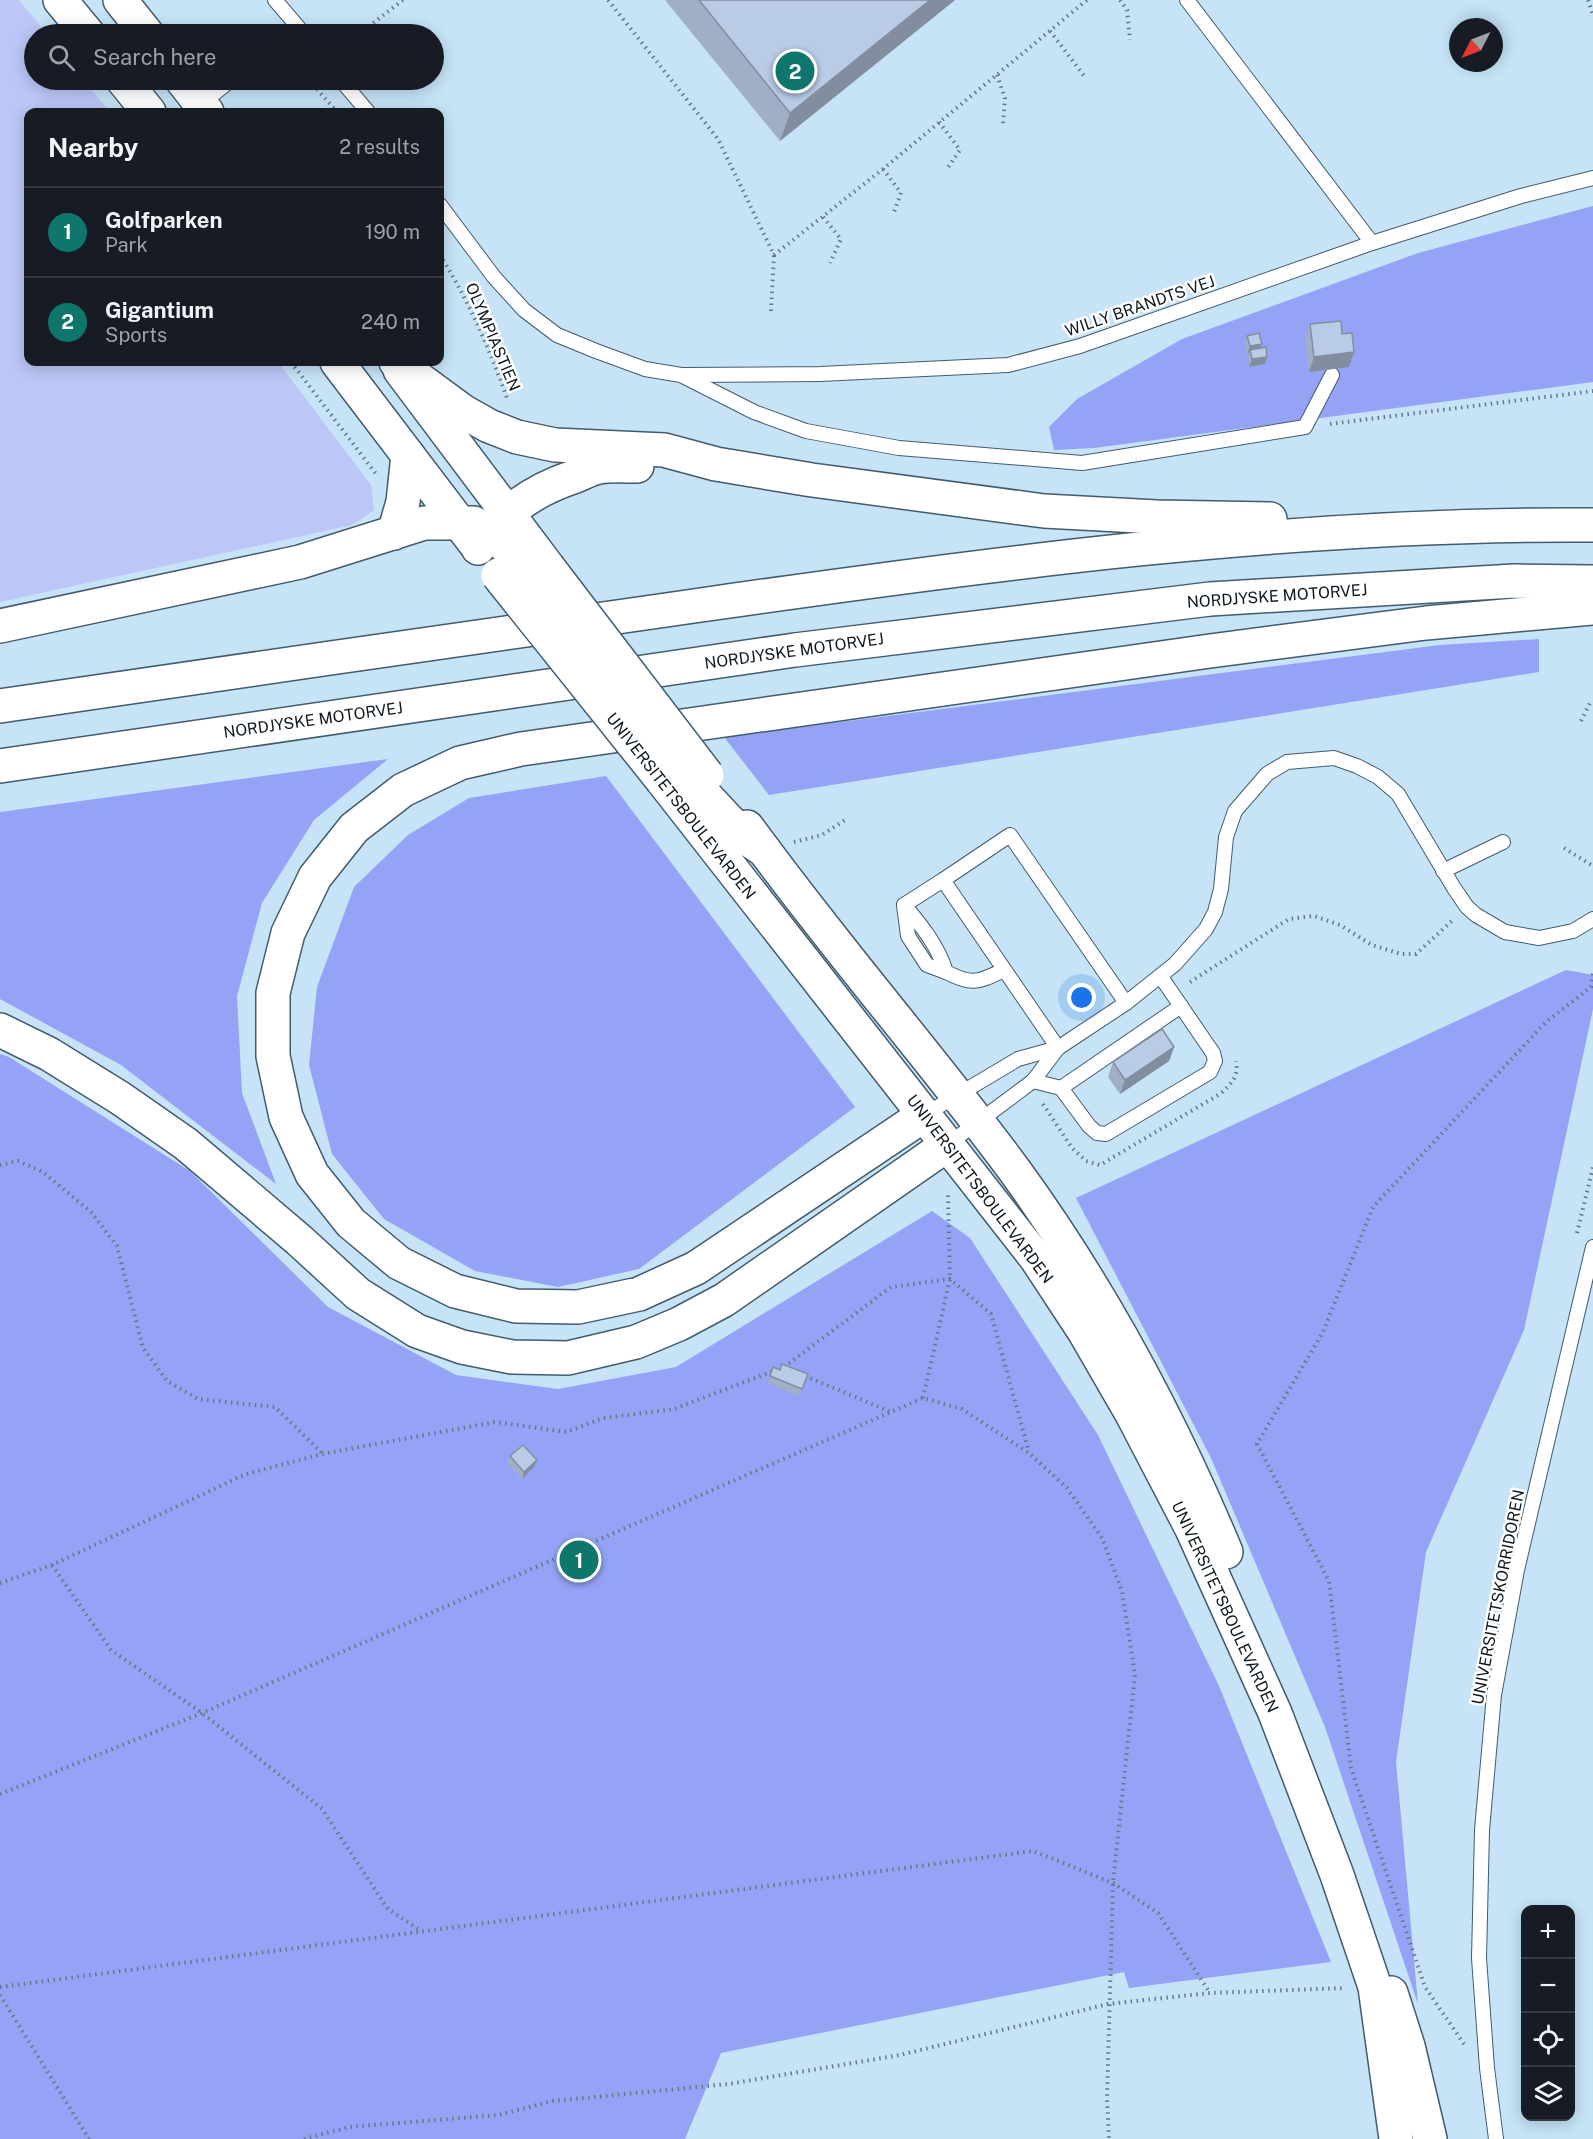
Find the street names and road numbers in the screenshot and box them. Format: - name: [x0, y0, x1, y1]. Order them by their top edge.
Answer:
- street label: WILLY BRANDTS VEJ: [1063, 271, 1217, 341]
- street label: OLYMPIASTIEN: [462, 280, 524, 394]
- street label: NORDJYSKE MOTORVEJ: [1186, 580, 1368, 612]
- street label: NORDJYSKE MOTORVEJ: [703, 629, 885, 673]
- street label: NORDJYSKE MOTORVEJ: [222, 698, 404, 742]
- street label: UNIVERSITETSBOULEVARDEN: [602, 709, 760, 903]
- street label: UNIVERSITETSBOULEVARDEN: [903, 1091, 1057, 1287]
- street label: UNIVERSITETSKORRIDOREN: [1468, 1488, 1528, 1706]
- street label: UNIVERSITETSBOULEVARDEN: [1168, 1498, 1282, 1716]

